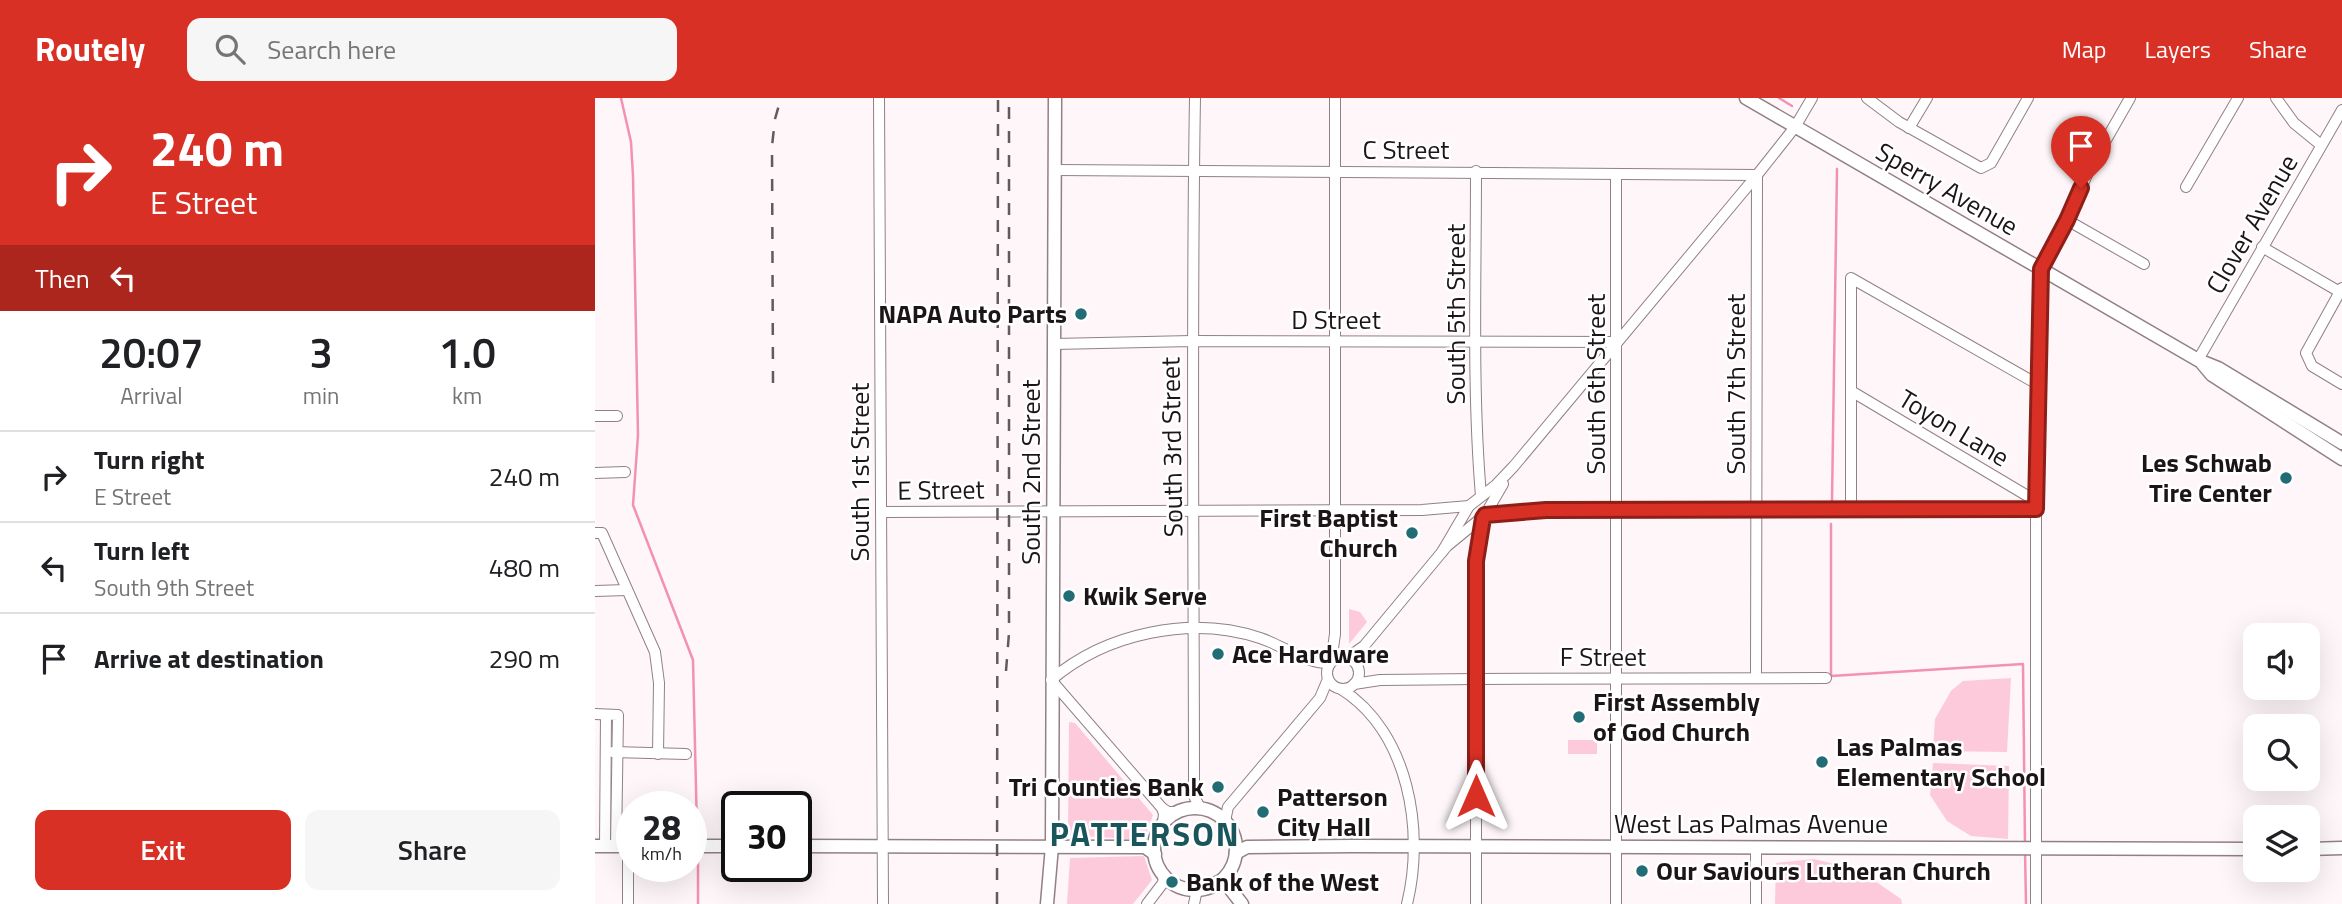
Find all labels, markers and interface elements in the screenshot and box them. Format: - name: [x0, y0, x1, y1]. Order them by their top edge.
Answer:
- search box: [187, 18, 677, 81]
- text: Routely: [35, 24, 145, 74]
- icon: search: [211, 30, 249, 68]
- text: Search here: [267, 30, 396, 69]
- text: Map: [2062, 31, 2107, 67]
- text: Layers: [2145, 31, 2211, 67]
- text: Share: [2249, 31, 2307, 67]
- text: 240 m: [150, 110, 284, 185]
- pin: [2051, 116, 2111, 188]
- icon: right: [35, 126, 126, 217]
- icon: arrive: [2062, 127, 2100, 165]
- street label: C Street: [1363, 130, 1449, 169]
- street label: Sperry Avenue: [1869, 132, 2026, 245]
- street label: Clover Avenue: [2196, 147, 2307, 301]
- text: E Street: [150, 178, 257, 226]
- street label: South 5th Street: [1436, 224, 1475, 404]
- text: Then: [35, 259, 90, 298]
- icon: left: [104, 259, 142, 297]
- place label: NAPA Auto Parts: [878, 294, 1067, 333]
- street label: South 6th Street: [1576, 294, 1615, 474]
- street label: South 7th Street: [1716, 294, 1755, 474]
- street label: D Street: [1291, 300, 1381, 339]
- marker: NAPA Auto Parts: [1073, 306, 1089, 322]
- text: 20:07: [99, 320, 203, 384]
- text: 3: [309, 320, 333, 384]
- text: 1.0: [439, 320, 496, 384]
- street label: South 3rd Street: [1150, 357, 1193, 537]
- text: Arrival: [120, 378, 183, 413]
- text: min: [303, 378, 339, 413]
- text: km: [452, 378, 482, 413]
- street label: South 2nd Street: [1011, 379, 1050, 565]
- street label: Toyon Lane: [1891, 379, 2017, 476]
- street label: South 1st Street: [840, 383, 879, 561]
- text: Turn right: [94, 440, 205, 479]
- place label: Les Schwab Tire Center: [2141, 443, 2272, 512]
- text: 240 m: [489, 457, 560, 496]
- icon: right: [35, 458, 73, 496]
- street label: E Street: [897, 469, 985, 510]
- marker: Les Schwab Tire Center: [2278, 470, 2294, 486]
- text: E Street: [94, 479, 171, 514]
- place label: First Baptist Church: [1259, 498, 1398, 567]
- marker: First Baptist Church: [1404, 525, 1420, 541]
- text: Turn left: [94, 531, 189, 570]
- text: 480 m: [489, 548, 560, 587]
- icon: left: [35, 549, 73, 587]
- text: South 9th Street: [94, 570, 254, 605]
- place label: Kwik Serve: [1083, 576, 1207, 615]
- marker: Kwik Serve: [1061, 588, 1077, 604]
- map controls: [2243, 623, 2320, 882]
- button: sound: [2243, 623, 2320, 700]
- place label: Ace Hardware: [1232, 634, 1389, 673]
- street label: F Street: [1560, 637, 1646, 676]
- text: Arrive at destination: [94, 639, 324, 678]
- text: 290 m: [489, 639, 560, 678]
- icon: arrive: [35, 640, 73, 678]
- marker: Ace Hardware: [1210, 646, 1226, 662]
- place label: First Assembly of God Church: [1593, 682, 1760, 751]
- marker: First Assembly of God Church: [1571, 709, 1587, 725]
- button: search: [2243, 714, 2320, 791]
- place label: Las Palmas Elementary School: [1836, 727, 2046, 796]
- marker: Las Palmas Elementary School: [1814, 754, 1830, 770]
- position arrow: [1439, 759, 1513, 833]
- place label: Tri Counties Bank: [1009, 767, 1205, 806]
- place label: Patterson City Hall: [1277, 777, 1388, 846]
- marker: Tri Counties Bank: [1210, 779, 1226, 795]
- speed limit sign: 30: [721, 791, 812, 882]
- text: 28: [642, 800, 681, 854]
- marker: Patterson City Hall: [1255, 804, 1271, 820]
- street label: West Las Palmas Avenue: [1614, 804, 1888, 843]
- button: layers: [2243, 805, 2320, 882]
- district label: PATTERSON: [1049, 809, 1241, 859]
- button: Exit: [35, 810, 291, 890]
- button: Share: [305, 810, 560, 890]
- text: km/h: [641, 840, 682, 867]
- place label: Our Saviours Lutheran Church: [1656, 851, 1991, 890]
- place label: Bank of the West: [1186, 862, 1379, 901]
- marker: Our Saviours Lutheran Church: [1634, 863, 1650, 879]
- marker: Bank of the West: [1164, 874, 1180, 890]

